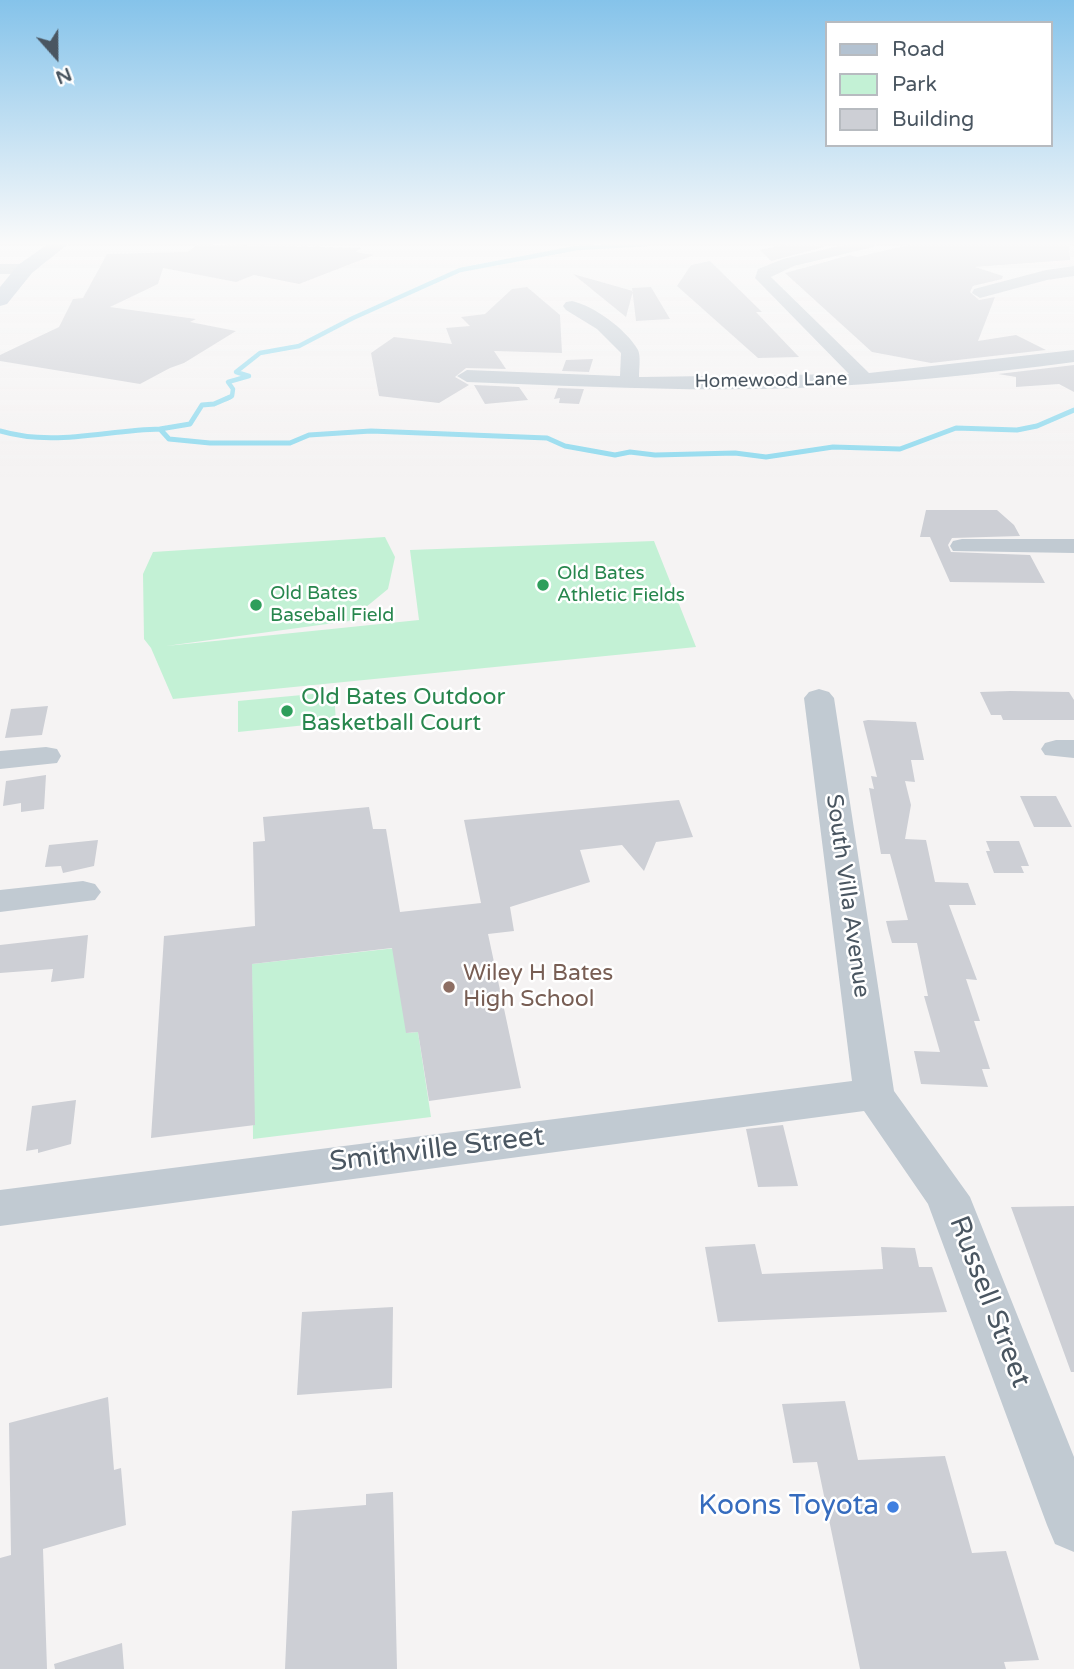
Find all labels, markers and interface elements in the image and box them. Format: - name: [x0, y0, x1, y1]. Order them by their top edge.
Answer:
- north arrow: [21, 21, 91, 91]
- legend: [825, 21, 1053, 147]
- text: Road: [892, 37, 945, 62]
- text: N: [52, 63, 75, 89]
- text: Park: [892, 72, 937, 97]
- text: Building: [892, 107, 974, 132]
- street label: Homewood Lane: [694, 368, 848, 394]
- place label: Old Bates Athletic Fields: [557, 563, 685, 607]
- marker: Old Bates Athletic Fields: [535, 577, 551, 593]
- place label: Old Bates Baseball Field: [270, 583, 394, 627]
- marker: Old Bates Baseball Field: [248, 597, 264, 613]
- place label: Old Bates Outdoor Basketball Court: [301, 684, 505, 738]
- marker: Old Bates Outdoor Basketball Court: [279, 703, 295, 719]
- street label: South Villa Avenue: [819, 793, 875, 999]
- place label: Wiley H Bates High School: [463, 960, 613, 1014]
- marker: Wiley H Bates High School: [441, 979, 457, 995]
- street label: Smithville Street: [328, 1120, 546, 1180]
- street label: Russell Street: [941, 1212, 1037, 1392]
- place label: Koons Toyota: [698, 1490, 879, 1524]
- marker: Koons Toyota: [885, 1499, 901, 1515]

